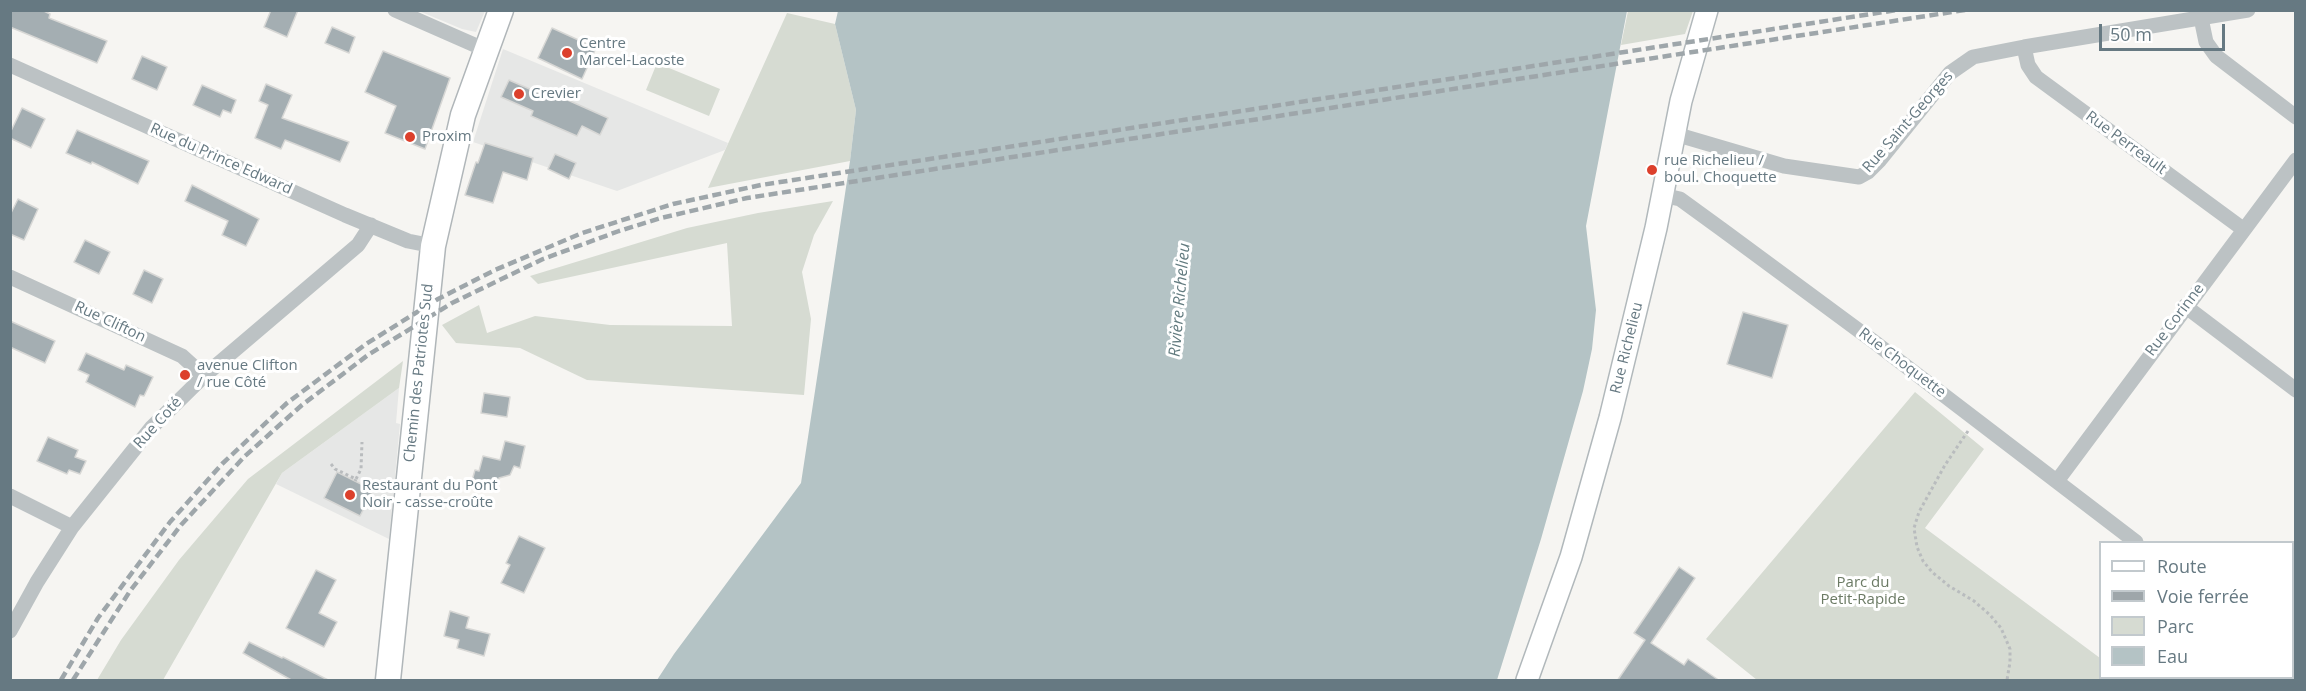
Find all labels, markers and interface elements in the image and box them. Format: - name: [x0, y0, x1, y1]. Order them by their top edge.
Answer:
- scale bar: [2102, 12, 2228, 50]
- text: 50 m: [2110, 22, 2152, 46]
- place label: Centre Marcel-Lacoste: [579, 35, 684, 70]
- marker: Centre Marcel-Lacoste: [560, 46, 574, 60]
- street label: Rue Saint-Georges: [1859, 68, 1957, 176]
- place label: Crevier: [531, 85, 581, 103]
- marker: Crevier: [512, 87, 526, 101]
- street label: Rue Perreault: [2082, 108, 2170, 178]
- street label: Rue du Prince Edward: [147, 120, 295, 198]
- place label: Proxim: [422, 128, 472, 146]
- marker: Proxim: [403, 130, 417, 144]
- place label: rue Richelieu / boul. Choquette: [1664, 152, 1777, 187]
- marker: rue Richelieu / boul. Choquette: [1645, 163, 1659, 177]
- water label: Rivière Richelieu: [1165, 242, 1195, 358]
- street label: Rue Corinne: [2142, 280, 2208, 360]
- street label: Chemin des Patriotes Sud: [401, 283, 437, 463]
- street label: Rue Clifton: [72, 298, 148, 346]
- street label: Rue Richelieu: [1607, 300, 1647, 396]
- street label: Rue Choquette: [1855, 324, 1949, 402]
- place label: avenue Clifton / rue Côté: [197, 357, 298, 392]
- marker: avenue Clifton / rue Côté: [178, 368, 192, 382]
- street label: Rue Coté: [130, 394, 186, 452]
- place label: Restaurant du Pont Noir - casse-croûte: [362, 477, 497, 512]
- marker: Restaurant du Pont Noir - casse-croûte: [343, 488, 357, 502]
- legend: [2099, 541, 2294, 679]
- text: Route: [2157, 554, 2207, 578]
- park label: Parc du Petit-Rapide: [1821, 574, 1905, 609]
- text: Voie ferrée: [2157, 584, 2249, 608]
- text: Parc: [2157, 614, 2194, 638]
- text: Eau: [2157, 644, 2188, 668]

